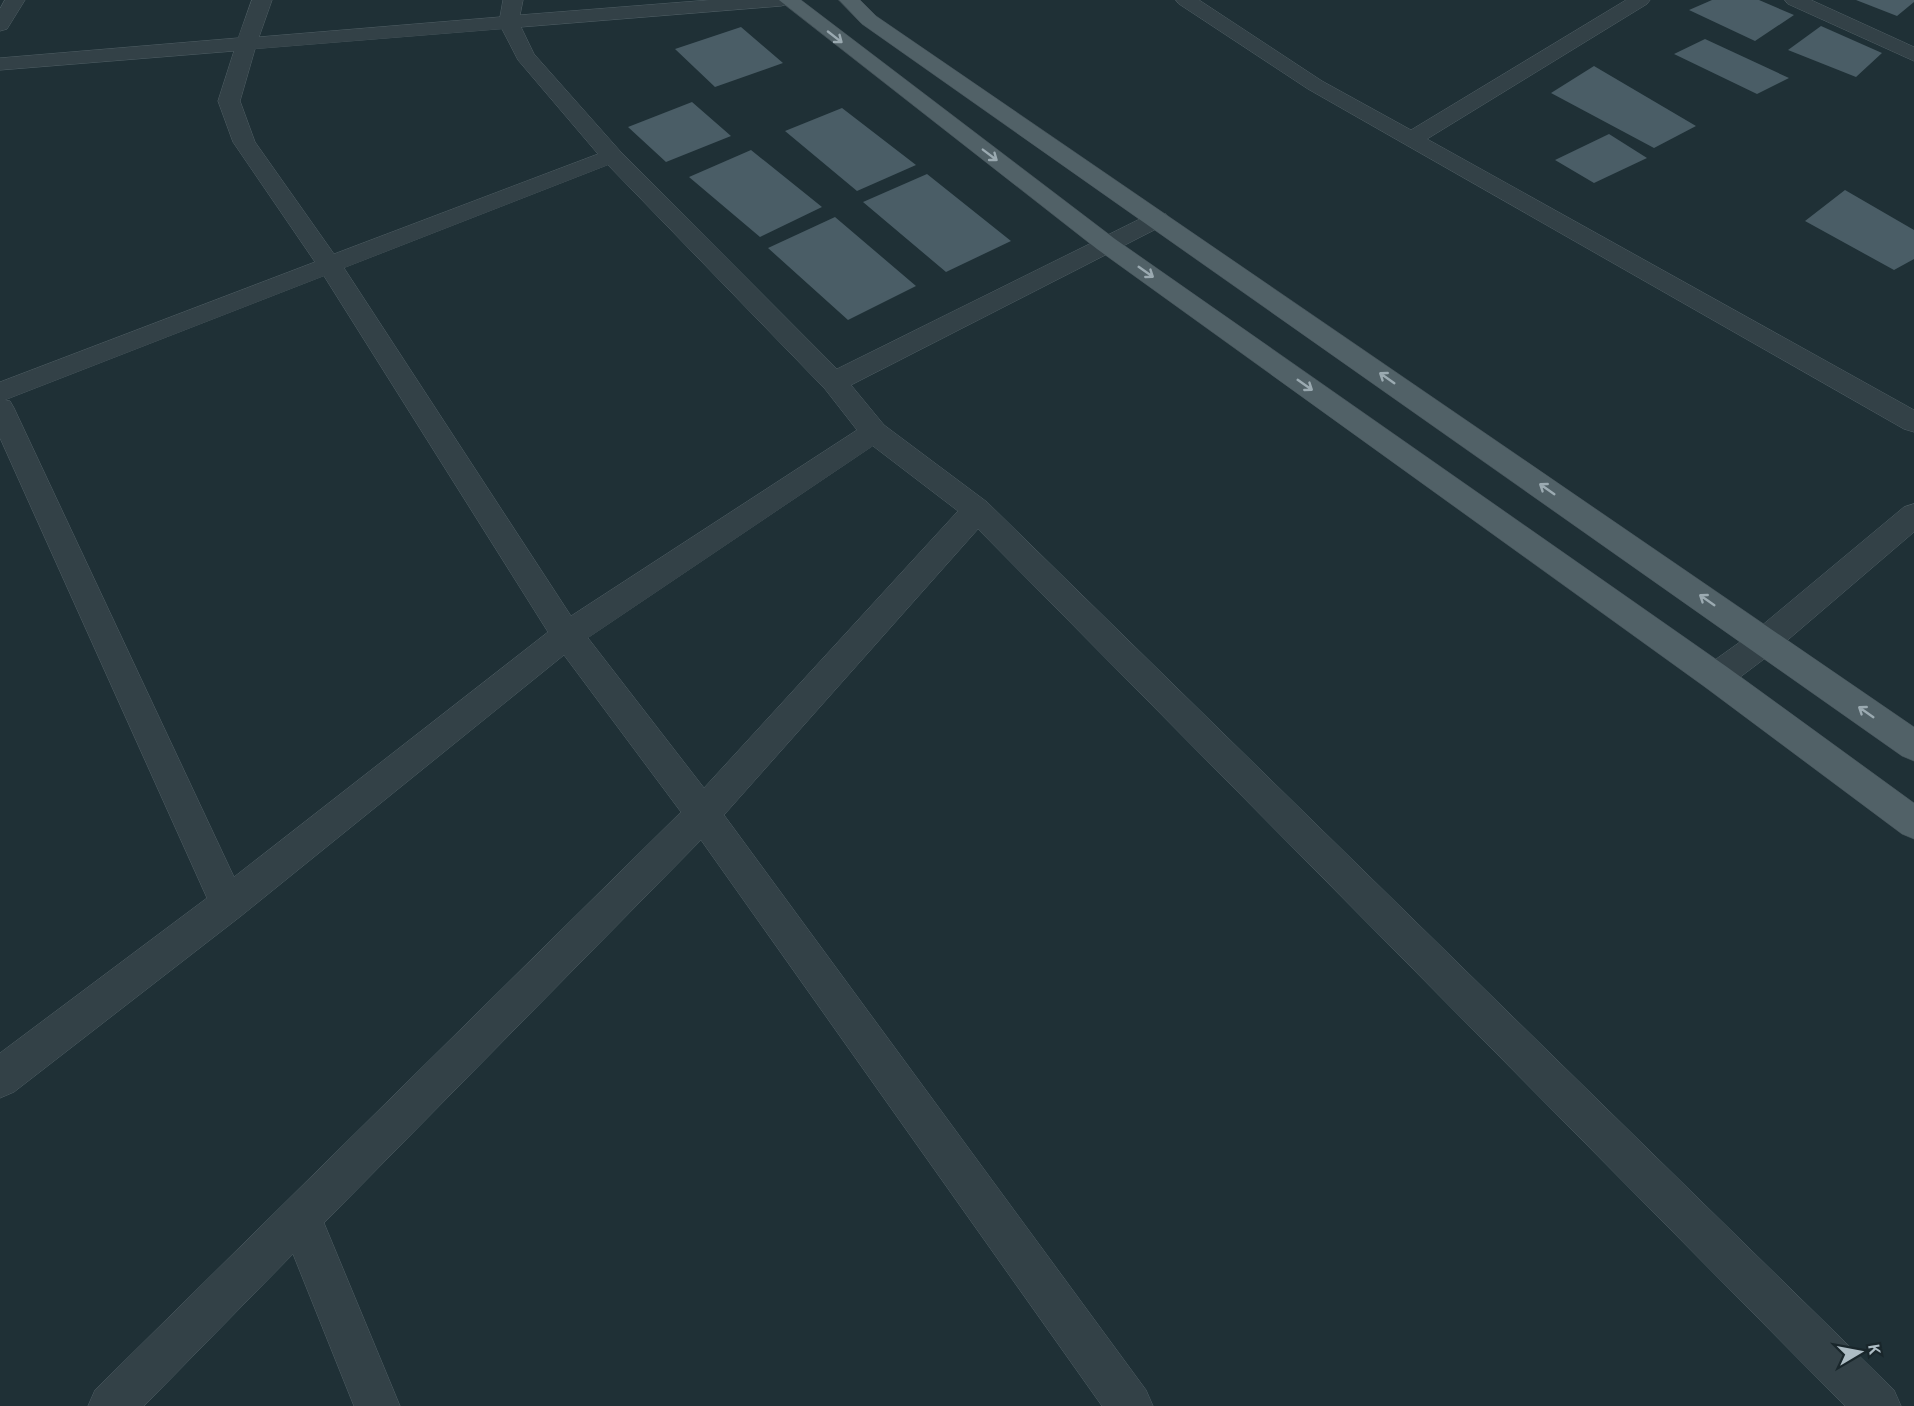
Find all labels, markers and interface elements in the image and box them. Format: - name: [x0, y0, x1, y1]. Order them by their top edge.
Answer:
- one-way arrow: [827, 30, 843, 43]
- one-way arrow: [981, 149, 997, 162]
- one-way arrow: [1137, 266, 1153, 279]
- one-way arrow: [1379, 372, 1395, 384]
- one-way arrow: [1296, 379, 1312, 391]
- one-way arrow: [1539, 483, 1555, 495]
- one-way arrow: [1699, 594, 1715, 606]
- one-way arrow: [1859, 706, 1875, 718]
- north arrow: [1830, 1322, 1890, 1382]
- text: K: [1863, 1343, 1886, 1357]

